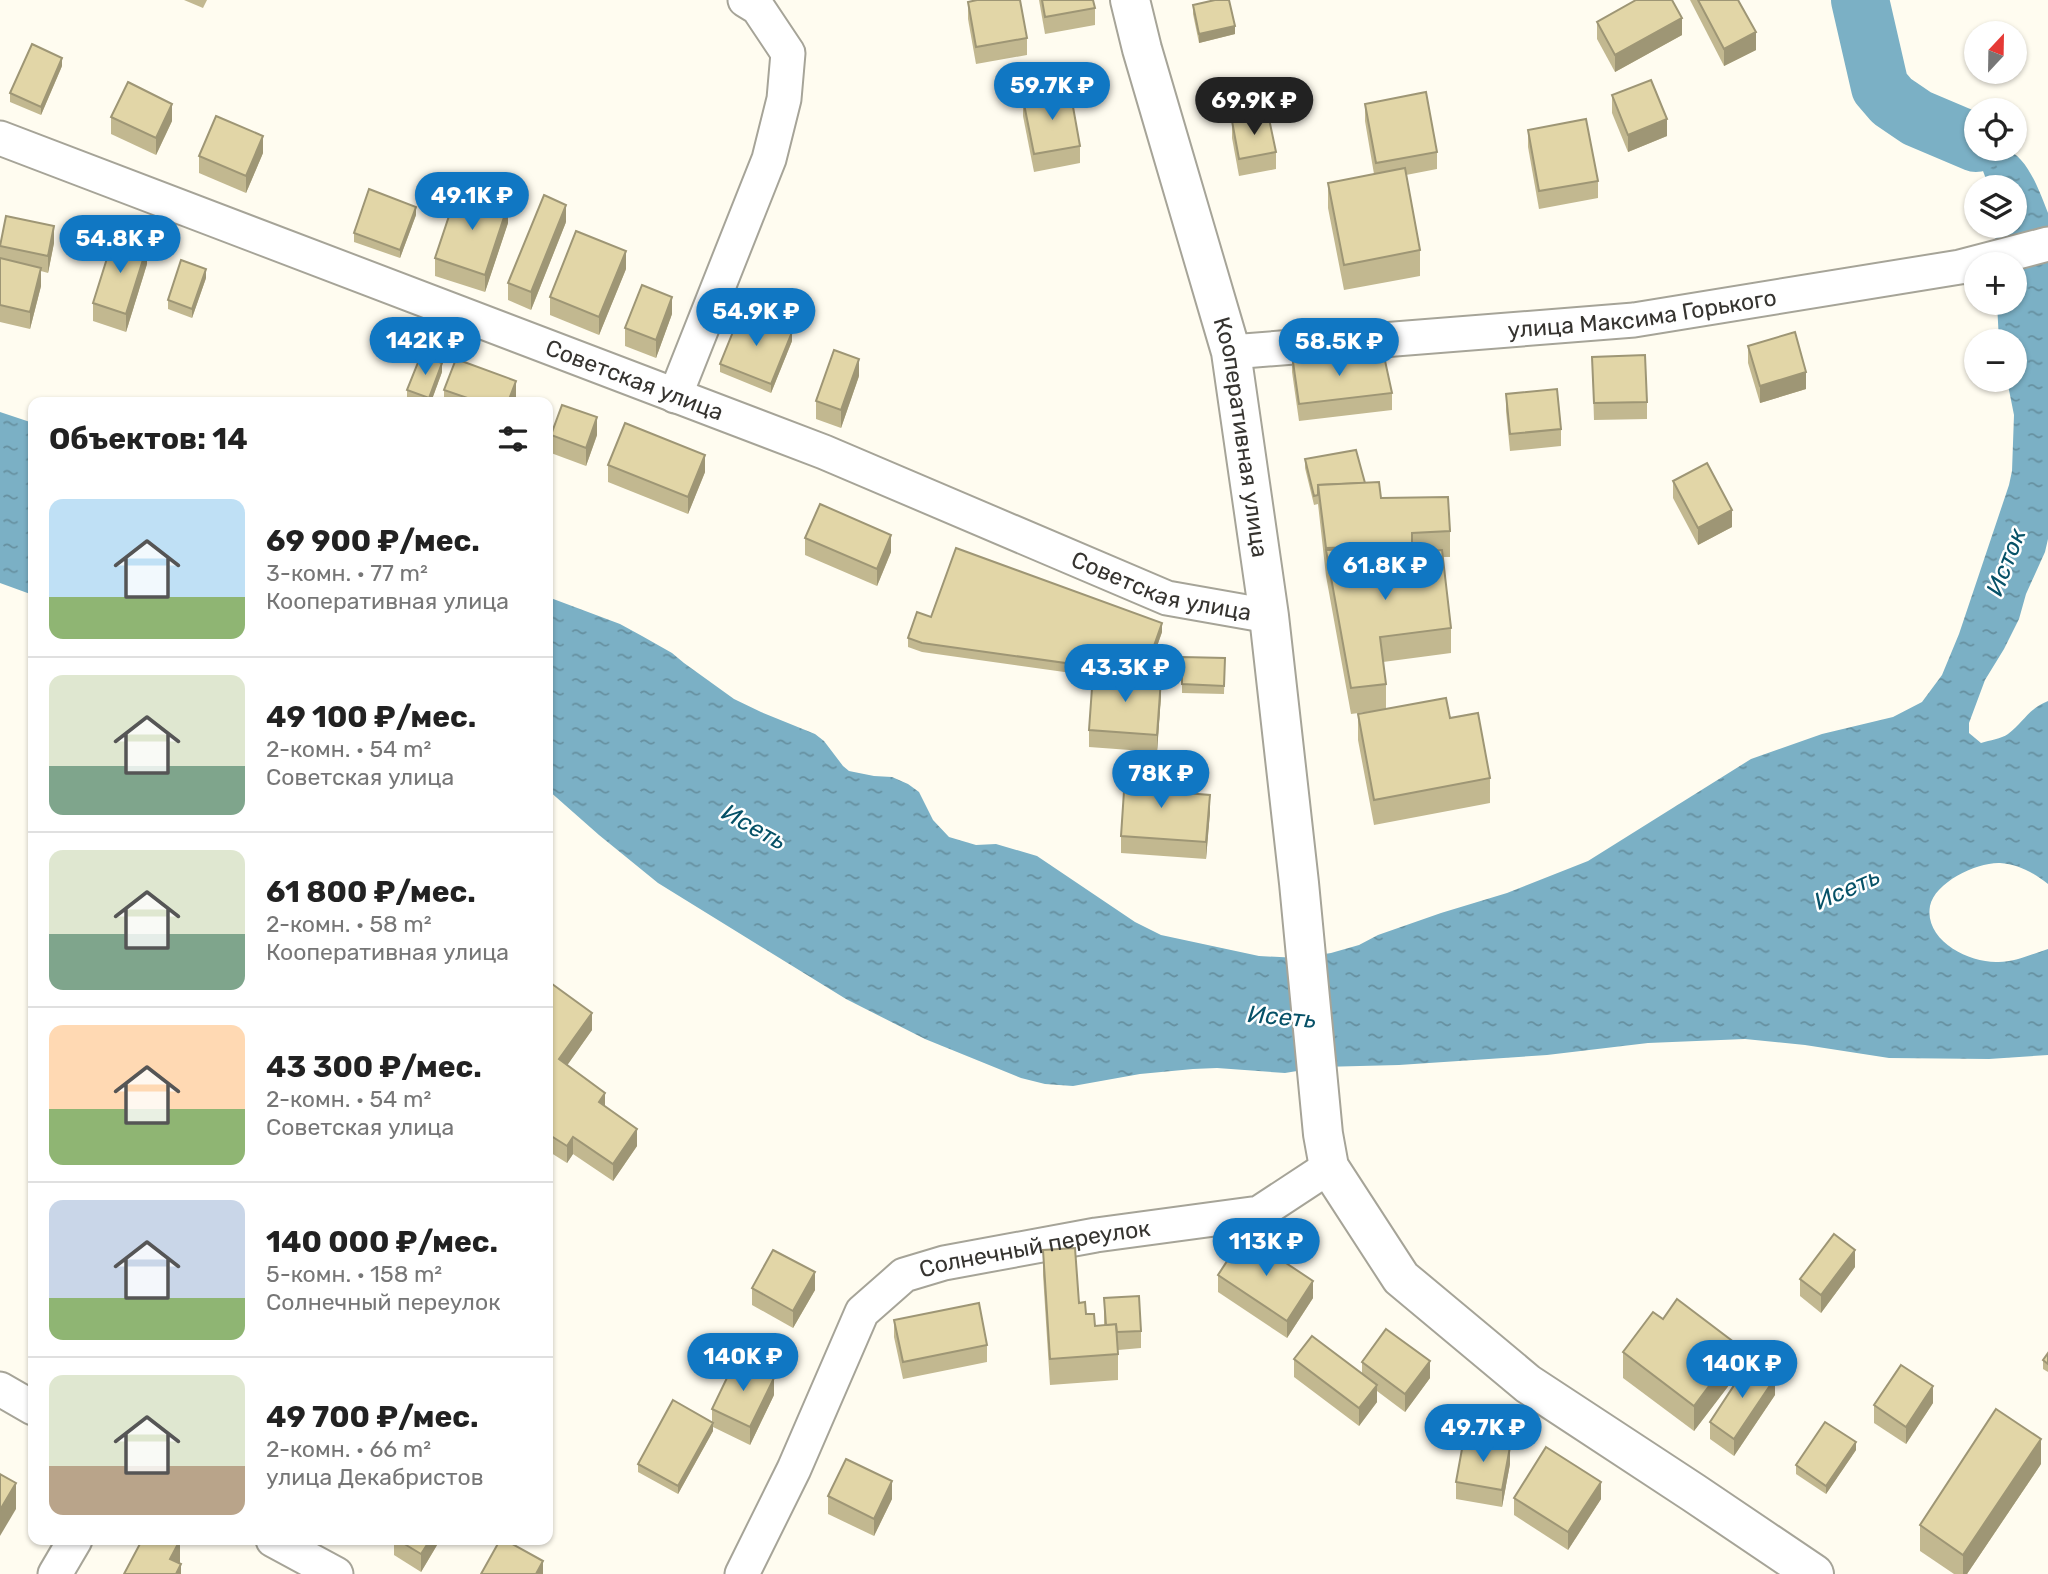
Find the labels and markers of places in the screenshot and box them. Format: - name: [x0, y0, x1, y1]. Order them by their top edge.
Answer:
- pin: 59.7K ₽: [987, 62, 1117, 122]
- pin: 69.9K ₽: [1189, 78, 1319, 137]
- pin: 49.1K ₽: [407, 173, 537, 232]
- pin: 54.8K ₽: [55, 216, 185, 275]
- pin: 54.9K ₽: [691, 288, 821, 348]
- pin: 142K ₽: [368, 318, 482, 377]
- pin: 58.5K ₽: [1274, 318, 1404, 378]
- pin: 61.8K ₽: [1320, 542, 1450, 602]
- pin: 43.3K ₽: [1060, 644, 1190, 704]
- pin: 78K ₽: [1112, 750, 1210, 810]
- pin: 113K ₽: [1209, 1218, 1323, 1278]
- pin: 140K ₽: [686, 1334, 800, 1393]
- pin: 140K ₽: [1685, 1340, 1799, 1400]
- pin: 49.7K ₽: [1418, 1404, 1548, 1464]

